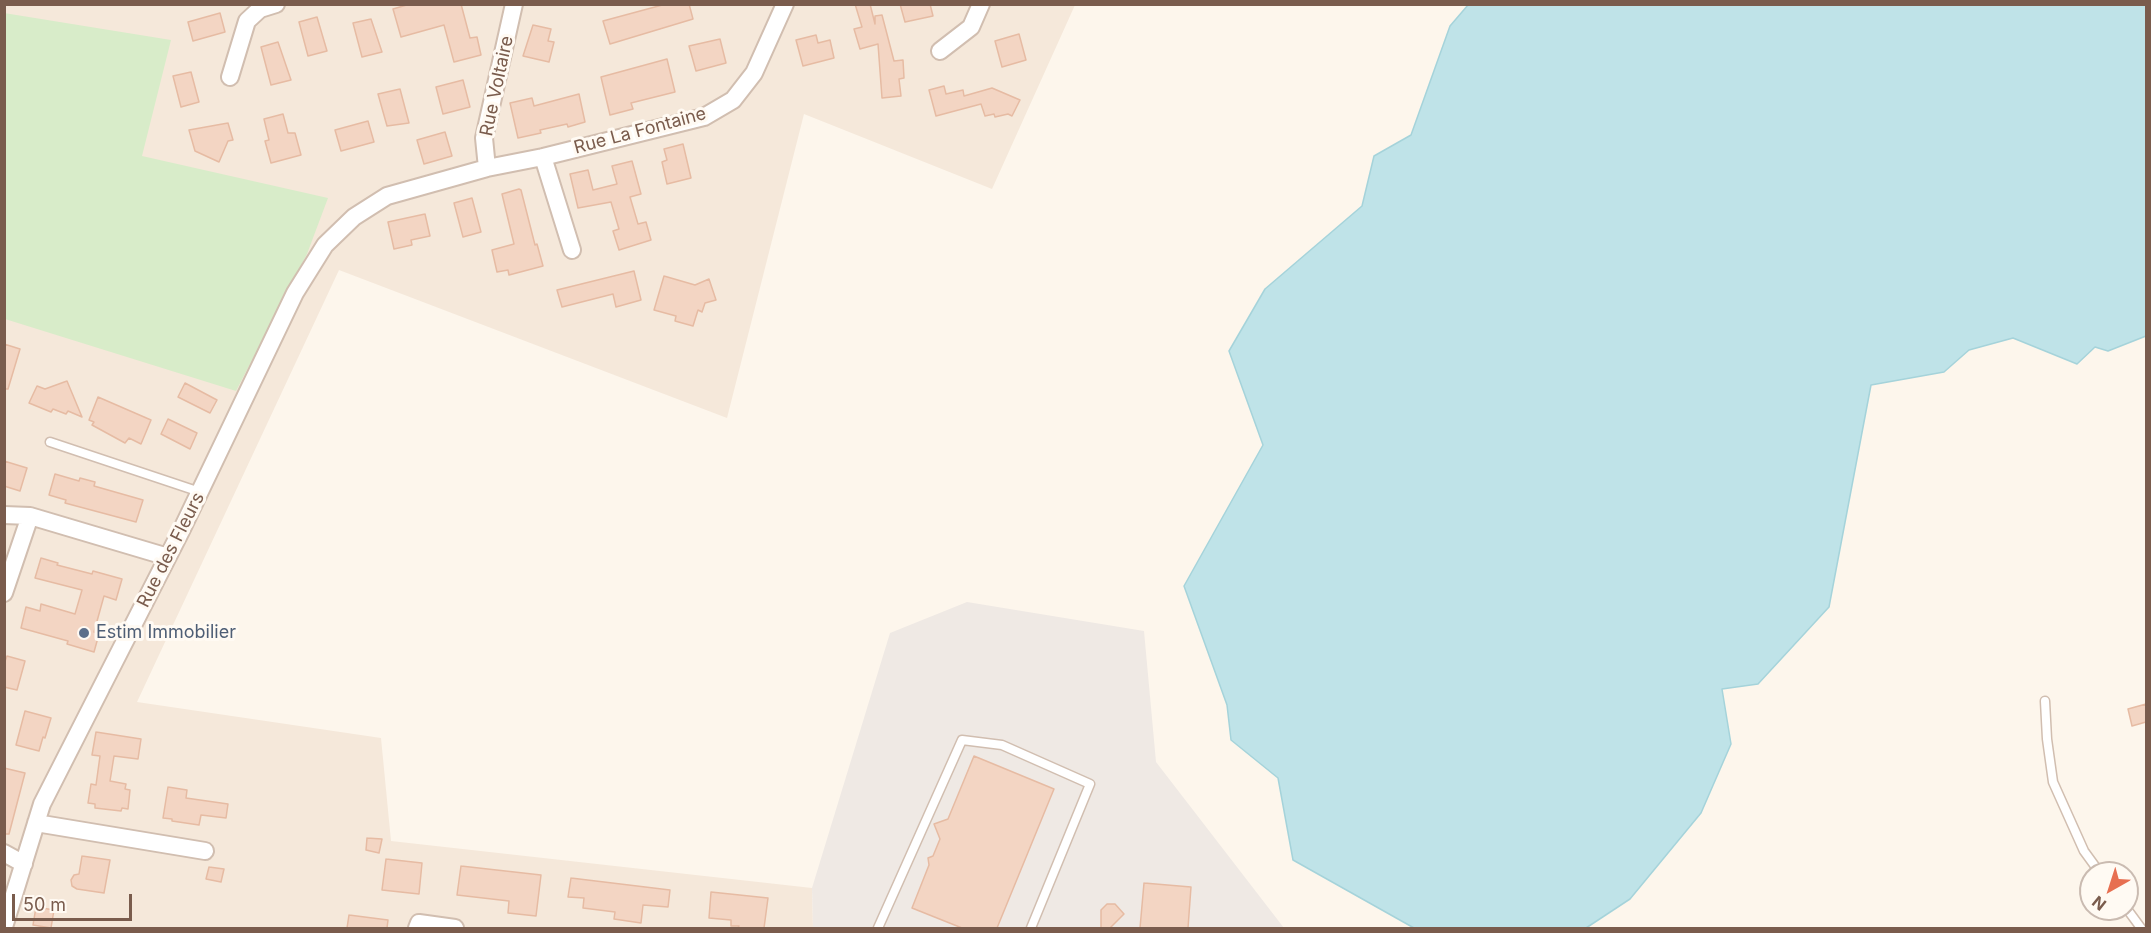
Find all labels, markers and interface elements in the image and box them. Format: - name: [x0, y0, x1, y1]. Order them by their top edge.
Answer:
- street label: Rue Voltaire: [476, 34, 518, 138]
- street label: Rue La Fontaine: [571, 103, 709, 159]
- street label: Rue des Fleurs: [133, 489, 209, 611]
- place label: Estim Immobilier: [96, 622, 236, 644]
- marker: Estim Immobilier: [77, 626, 91, 640]
- north arrow: [2079, 861, 2139, 921]
- scale bar: [15, 882, 135, 920]
- text: N: [2088, 892, 2110, 915]
- text: 50 m: [23, 894, 66, 915]

